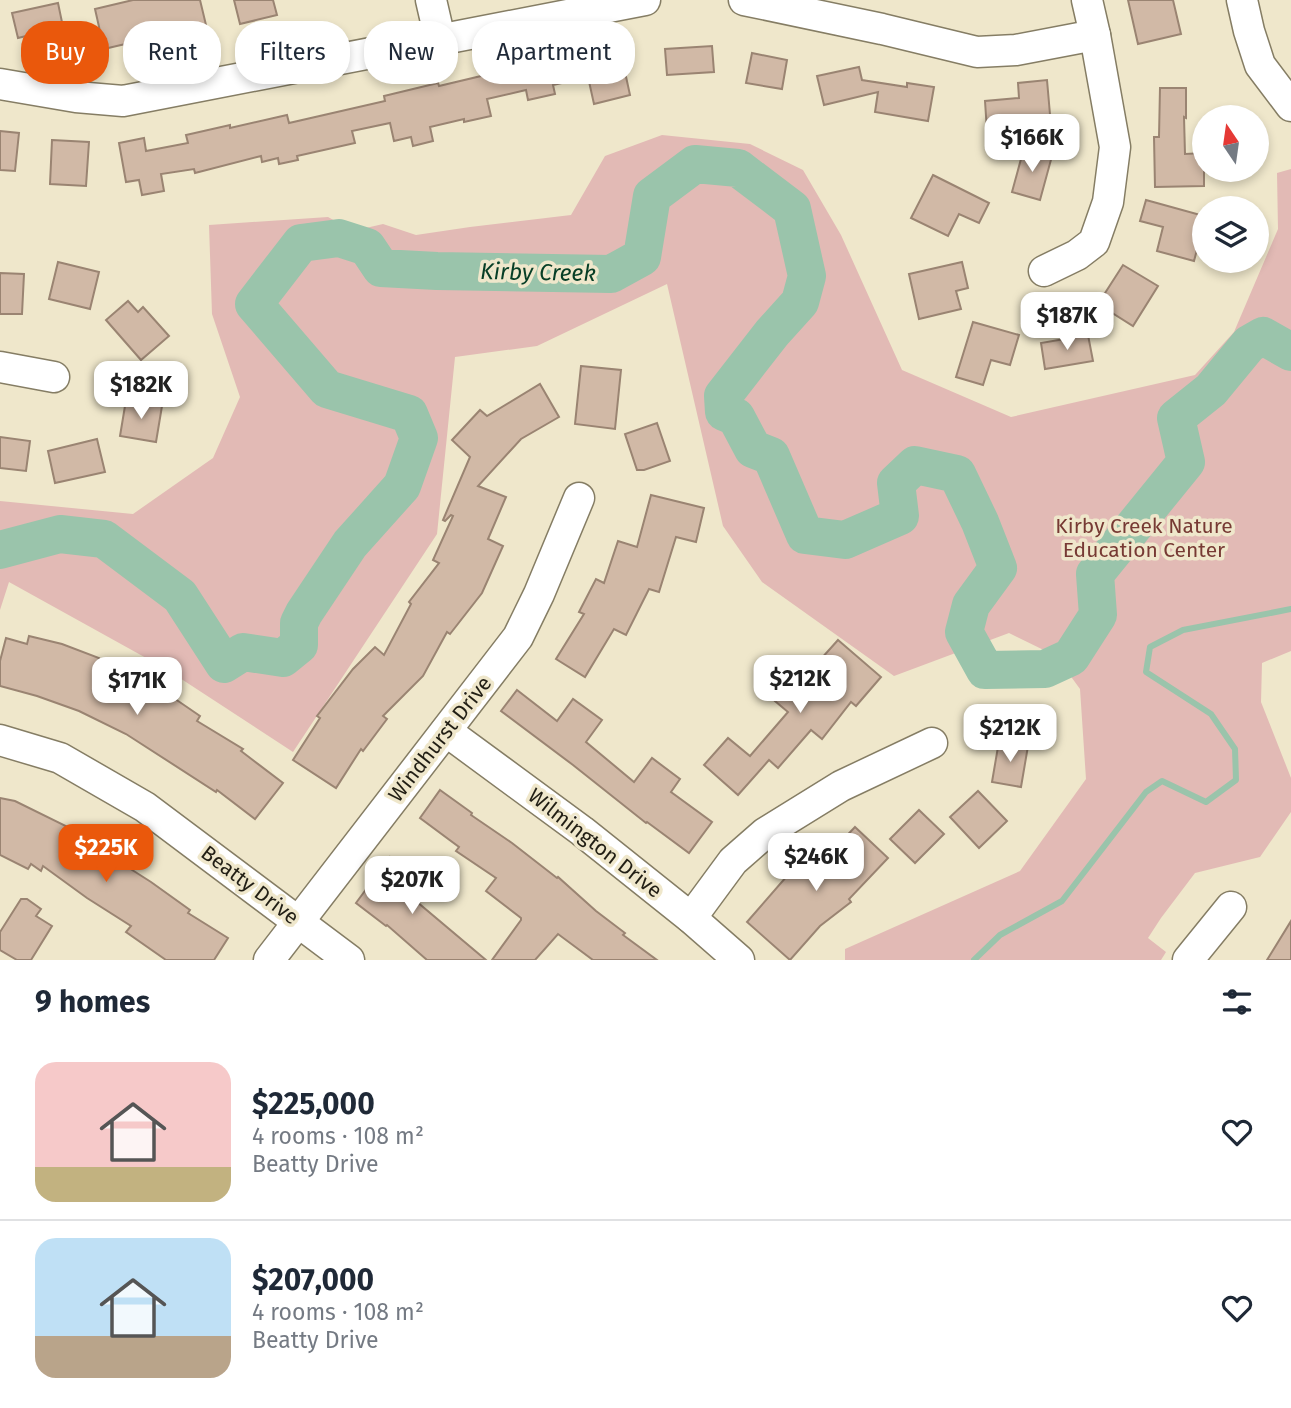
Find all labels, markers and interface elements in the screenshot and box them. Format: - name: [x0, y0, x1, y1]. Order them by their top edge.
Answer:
- chip: Buy: [21, 21, 109, 84]
- chip: Rent: [123, 21, 221, 84]
- chip: Filters: [235, 21, 350, 84]
- chip: New: [364, 21, 458, 84]
- chip: Apartment: [472, 21, 635, 84]
- north arrow: [1192, 105, 1269, 182]
- map controls: [1192, 105, 1269, 273]
- pin: $166K: [983, 114, 1081, 174]
- text: $166K: [1001, 123, 1063, 151]
- button: layers: [1192, 196, 1269, 273]
- water label: Kirby Creek: [480, 257, 596, 287]
- pin: $187K: [1018, 292, 1116, 352]
- text: $187K: [1037, 301, 1097, 329]
- pin: $182K: [92, 362, 190, 421]
- text: $182K: [110, 370, 172, 398]
- park label: Kirby Creek Nature Education Center: [1055, 513, 1233, 563]
- pin: $212K: [751, 656, 849, 715]
- pin: $171K: [88, 658, 186, 717]
- text: $212K: [770, 664, 830, 692]
- text: $171K: [108, 666, 166, 694]
- street label: Windhurst Drive: [383, 671, 497, 807]
- pin: $212K: [961, 704, 1059, 764]
- text: $212K: [980, 713, 1040, 741]
- street label: Wilmington Drive: [523, 783, 667, 903]
- pin: $225K: [57, 824, 155, 884]
- text: $225K: [74, 833, 138, 861]
- pin: $246K: [767, 834, 865, 893]
- street label: Beatty Drive: [196, 840, 304, 930]
- text: $246K: [784, 842, 848, 870]
- pin: $207K: [363, 856, 461, 916]
- text: $207K: [381, 865, 443, 893]
- icon: filters: [1218, 983, 1256, 1021]
- text: 9 homes: [35, 984, 150, 1020]
- text: $225,000: [252, 1086, 375, 1122]
- icon: home: [91, 1090, 175, 1174]
- icon: heart: [1218, 1113, 1256, 1151]
- text: 4 rooms · 108 m²: [252, 1122, 424, 1150]
- text: Beatty Drive: [252, 1150, 379, 1178]
- text: $207,000: [252, 1262, 374, 1298]
- icon: home: [91, 1266, 175, 1350]
- icon: heart: [1218, 1289, 1256, 1327]
- text: 4 rooms · 108 m²: [252, 1298, 424, 1326]
- text: Beatty Drive: [252, 1326, 379, 1354]

